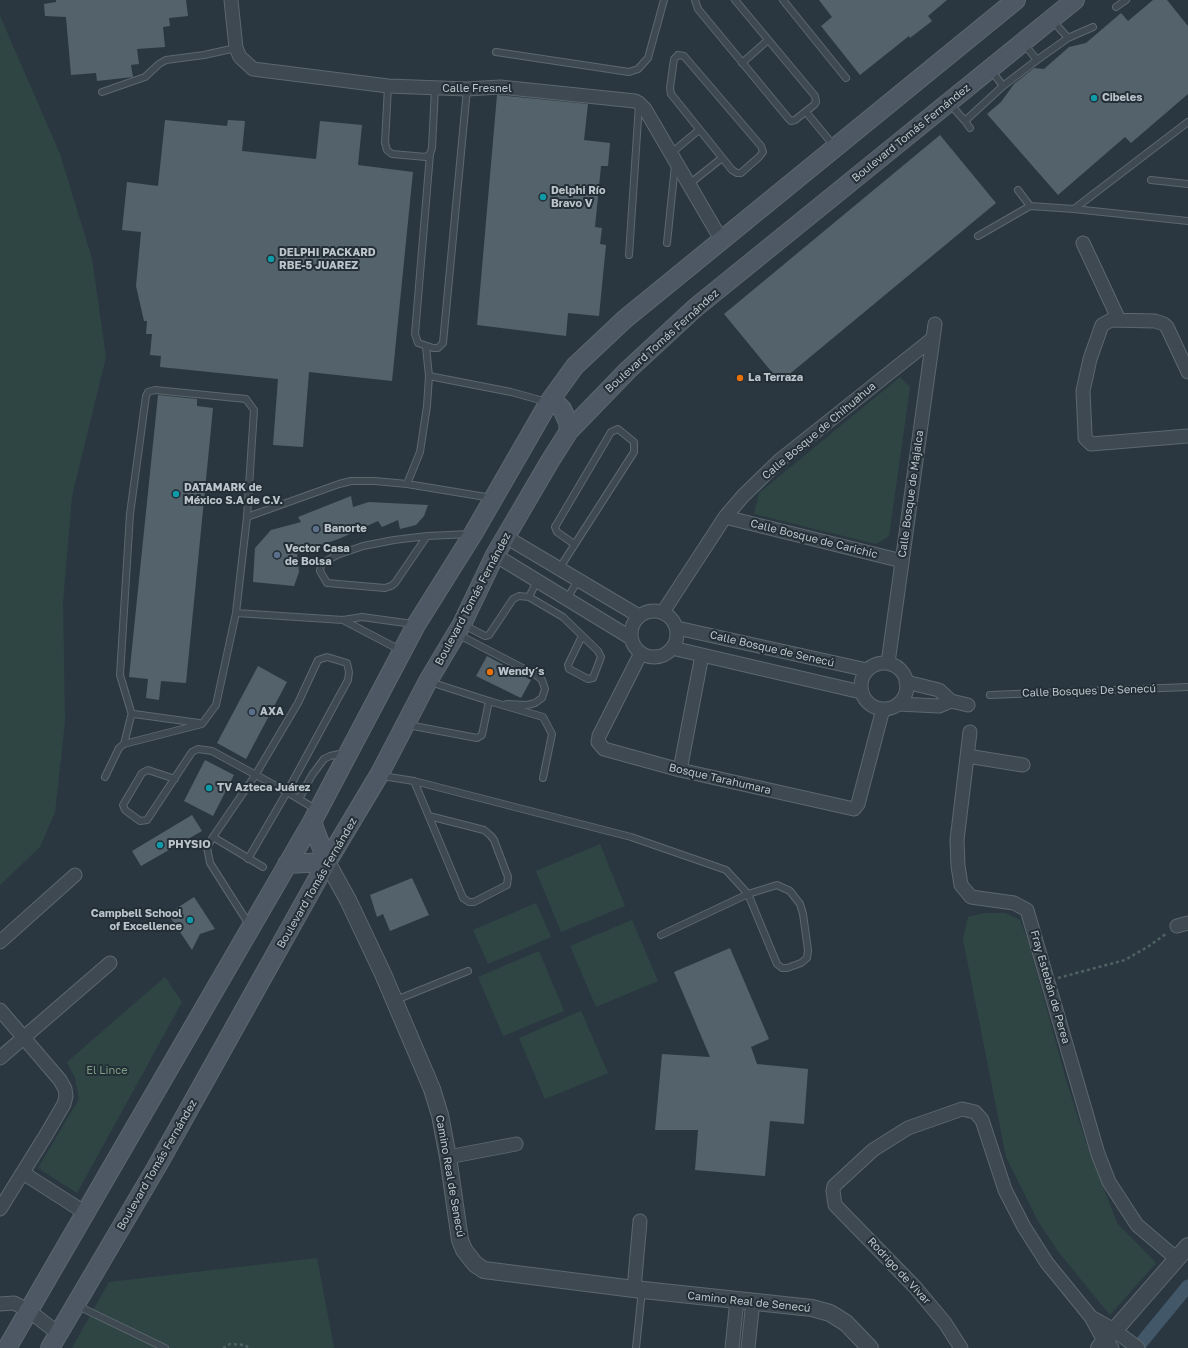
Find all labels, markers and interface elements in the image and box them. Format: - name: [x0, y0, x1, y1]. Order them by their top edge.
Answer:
- street label: Boulevard Tomás Fernández: [849, 81, 973, 185]
- street label: Calle Fresnel: [442, 82, 512, 96]
- place label: Cibeles: [1102, 91, 1142, 105]
- marker: Cibeles: [1089, 93, 1099, 103]
- place label: Delphi Río Bravo V: [551, 184, 605, 210]
- marker: Delphi Río Bravo V: [538, 192, 548, 202]
- place label: DELPHI PACKARD RBE-5 JUAREZ: [279, 246, 376, 272]
- marker: DELPHI PACKARD RBE-5 JUAREZ: [266, 254, 276, 264]
- street label: Boulevard Tomás Fernández: [602, 286, 722, 396]
- place label: La Terraza: [748, 371, 803, 385]
- marker: La Terraza: [735, 373, 745, 383]
- street label: Calle Bosque de Chihuahua: [759, 380, 879, 482]
- street label: Calle Bosque de Majalca: [896, 429, 926, 559]
- place label: DATAMARK de México S.A de C.V.: [184, 481, 283, 507]
- marker: DATAMARK de México S.A de C.V.: [171, 489, 181, 499]
- street label: Calle Bosque de Carichic: [749, 517, 879, 561]
- place label: Banorte: [324, 522, 367, 536]
- marker: Banorte: [311, 524, 321, 534]
- street label: Boulevard Tomás Fernández: [432, 530, 514, 668]
- place label: Vector Casa de Bolsa: [285, 542, 350, 568]
- marker: Vector Casa de Bolsa: [272, 550, 282, 560]
- street label: Calle Bosque de Senecú: [709, 628, 835, 670]
- place label: Wendy´s: [498, 665, 545, 679]
- marker: Wendy´s: [485, 667, 495, 677]
- street label: Calle Bosques De Senecú: [1022, 682, 1156, 700]
- place label: AXA: [260, 705, 284, 719]
- marker: AXA: [247, 707, 257, 717]
- street label: Bosque Tarahumara: [668, 761, 772, 797]
- place label: TV Azteca Juárez: [217, 781, 310, 795]
- marker: TV Azteca Juárez: [204, 783, 214, 793]
- street label: Boulevard Tomás Fernández: [274, 815, 360, 951]
- place label: PHYSIO: [168, 838, 211, 852]
- marker: PHYSIO: [155, 840, 165, 850]
- place label: Campbell School of Excellence: [91, 907, 182, 933]
- marker: Campbell School of Excellence: [185, 915, 195, 925]
- street label: Fray Estebán de Perea: [1027, 929, 1073, 1045]
- park label: El Lince: [86, 1064, 128, 1078]
- street label: Boulevard Tomás Fernández: [114, 1097, 200, 1233]
- street label: Camino Real de Senecú: [433, 1114, 467, 1238]
- street label: Rodrigo de Vivar: [865, 1235, 933, 1307]
- street label: Camino Real de Senecú: [687, 1289, 811, 1315]

